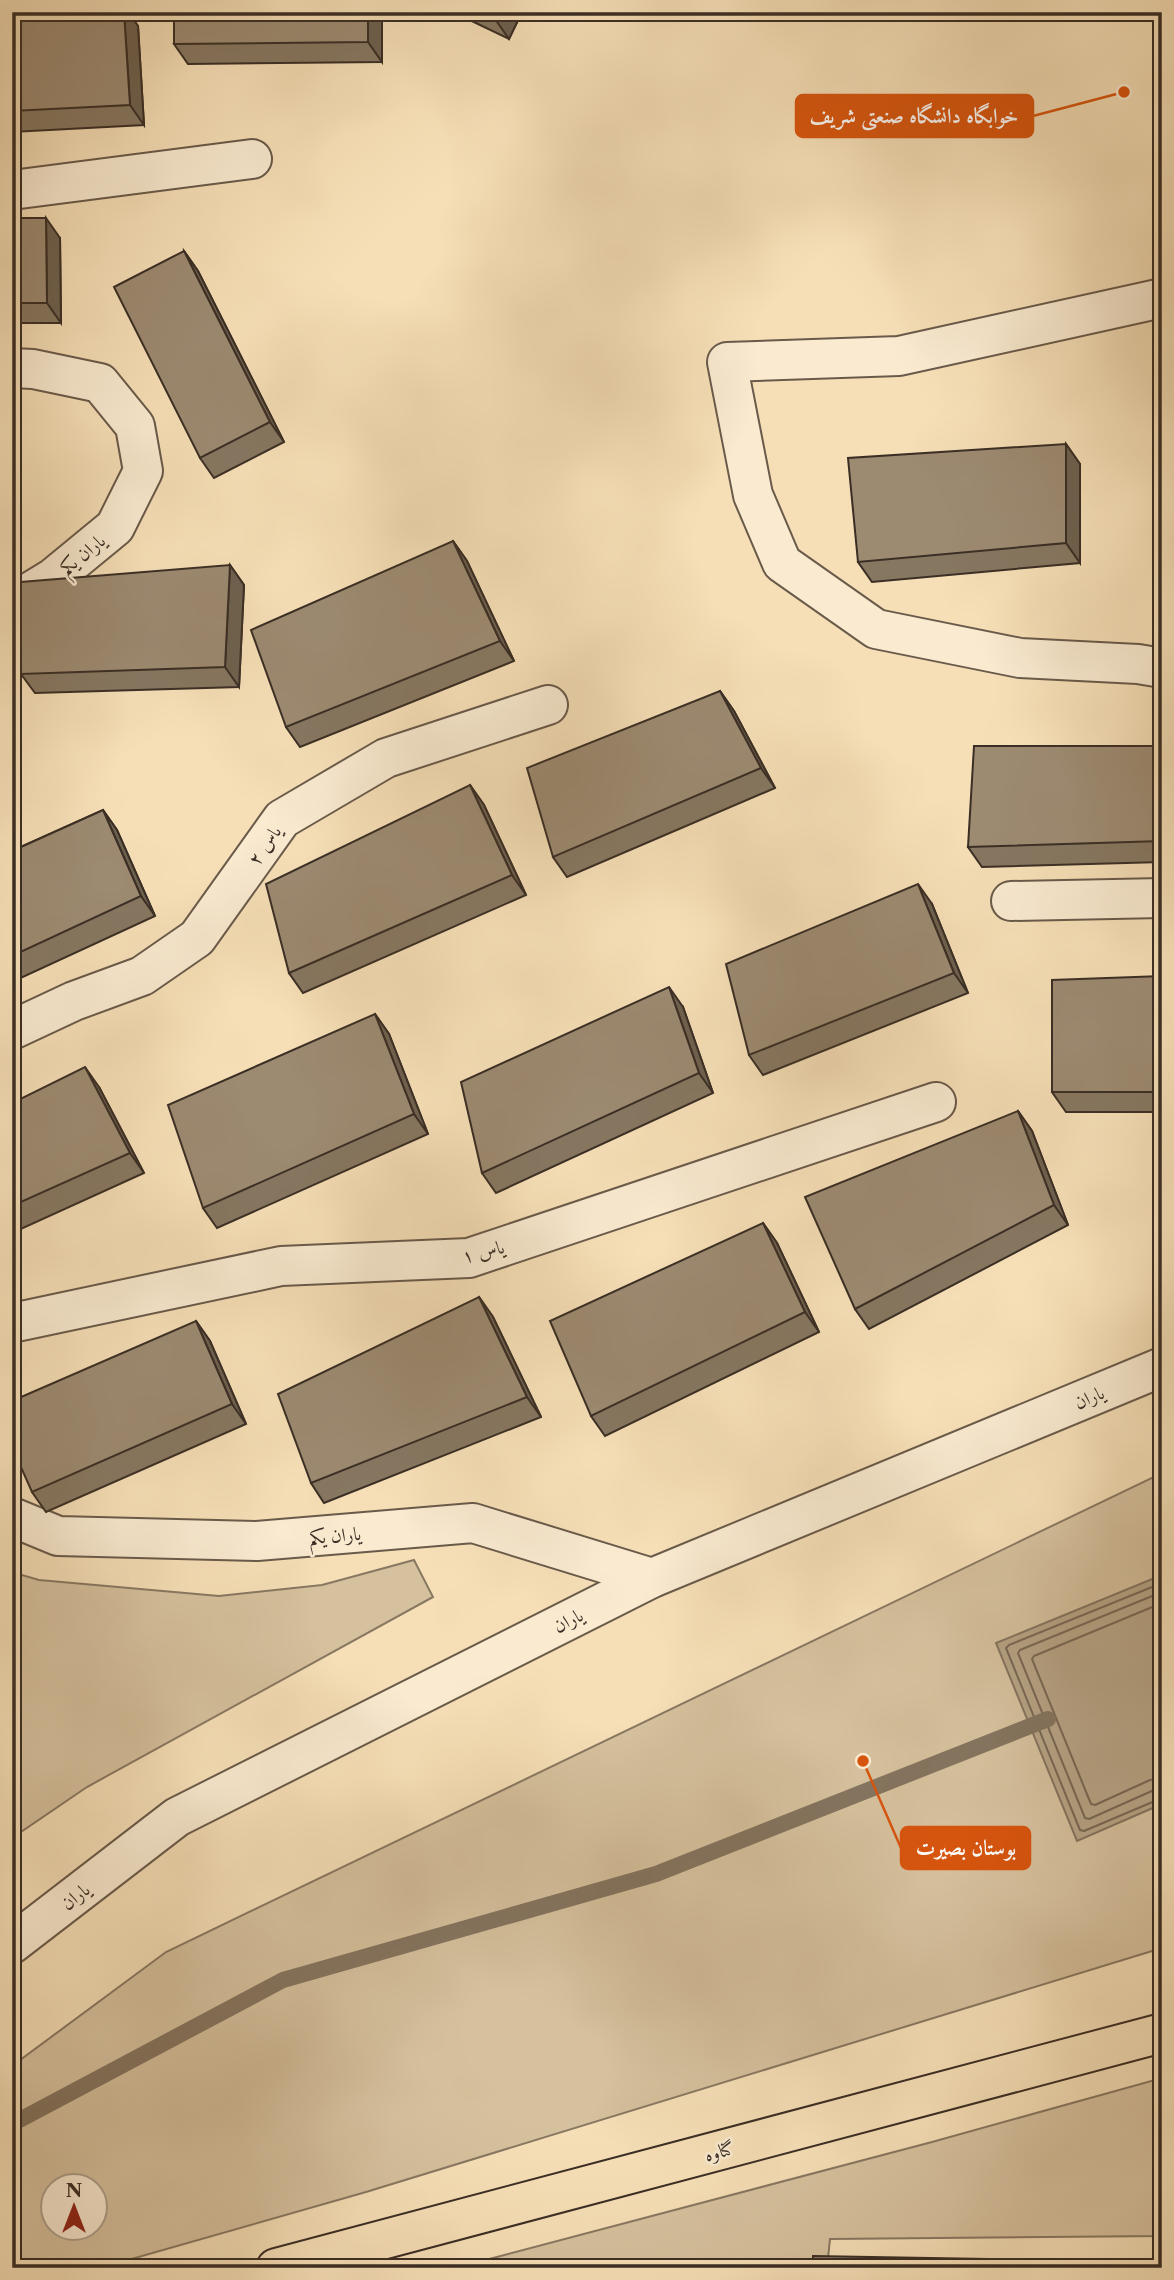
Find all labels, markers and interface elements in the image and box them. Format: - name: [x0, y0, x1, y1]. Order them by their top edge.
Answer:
- callout: خوابگاه دانشگاه صنعتی شریف: [796, 95, 1033, 137]
- text: خوابگاه دانشگاه صنعتی شریف: [809, 102, 1019, 131]
- street label: یاران یکم: [55, 528, 115, 584]
- street label: یاس ۲: [243, 820, 288, 870]
- street label: یاس ۱: [459, 1235, 508, 1269]
- street label: یاران: [1071, 1380, 1109, 1415]
- street label: یاران یکم: [308, 1522, 364, 1555]
- street label: یاران: [549, 1603, 589, 1639]
- callout: بوستان بصیرت: [901, 1827, 1030, 1869]
- text: بوستان بصیرت: [916, 1835, 1016, 1861]
- street label: یاران: [56, 1877, 96, 1916]
- street label: گناوه: [702, 2137, 736, 2166]
- north arrow: [38, 2172, 108, 2242]
- text: N: [66, 2179, 82, 2202]

